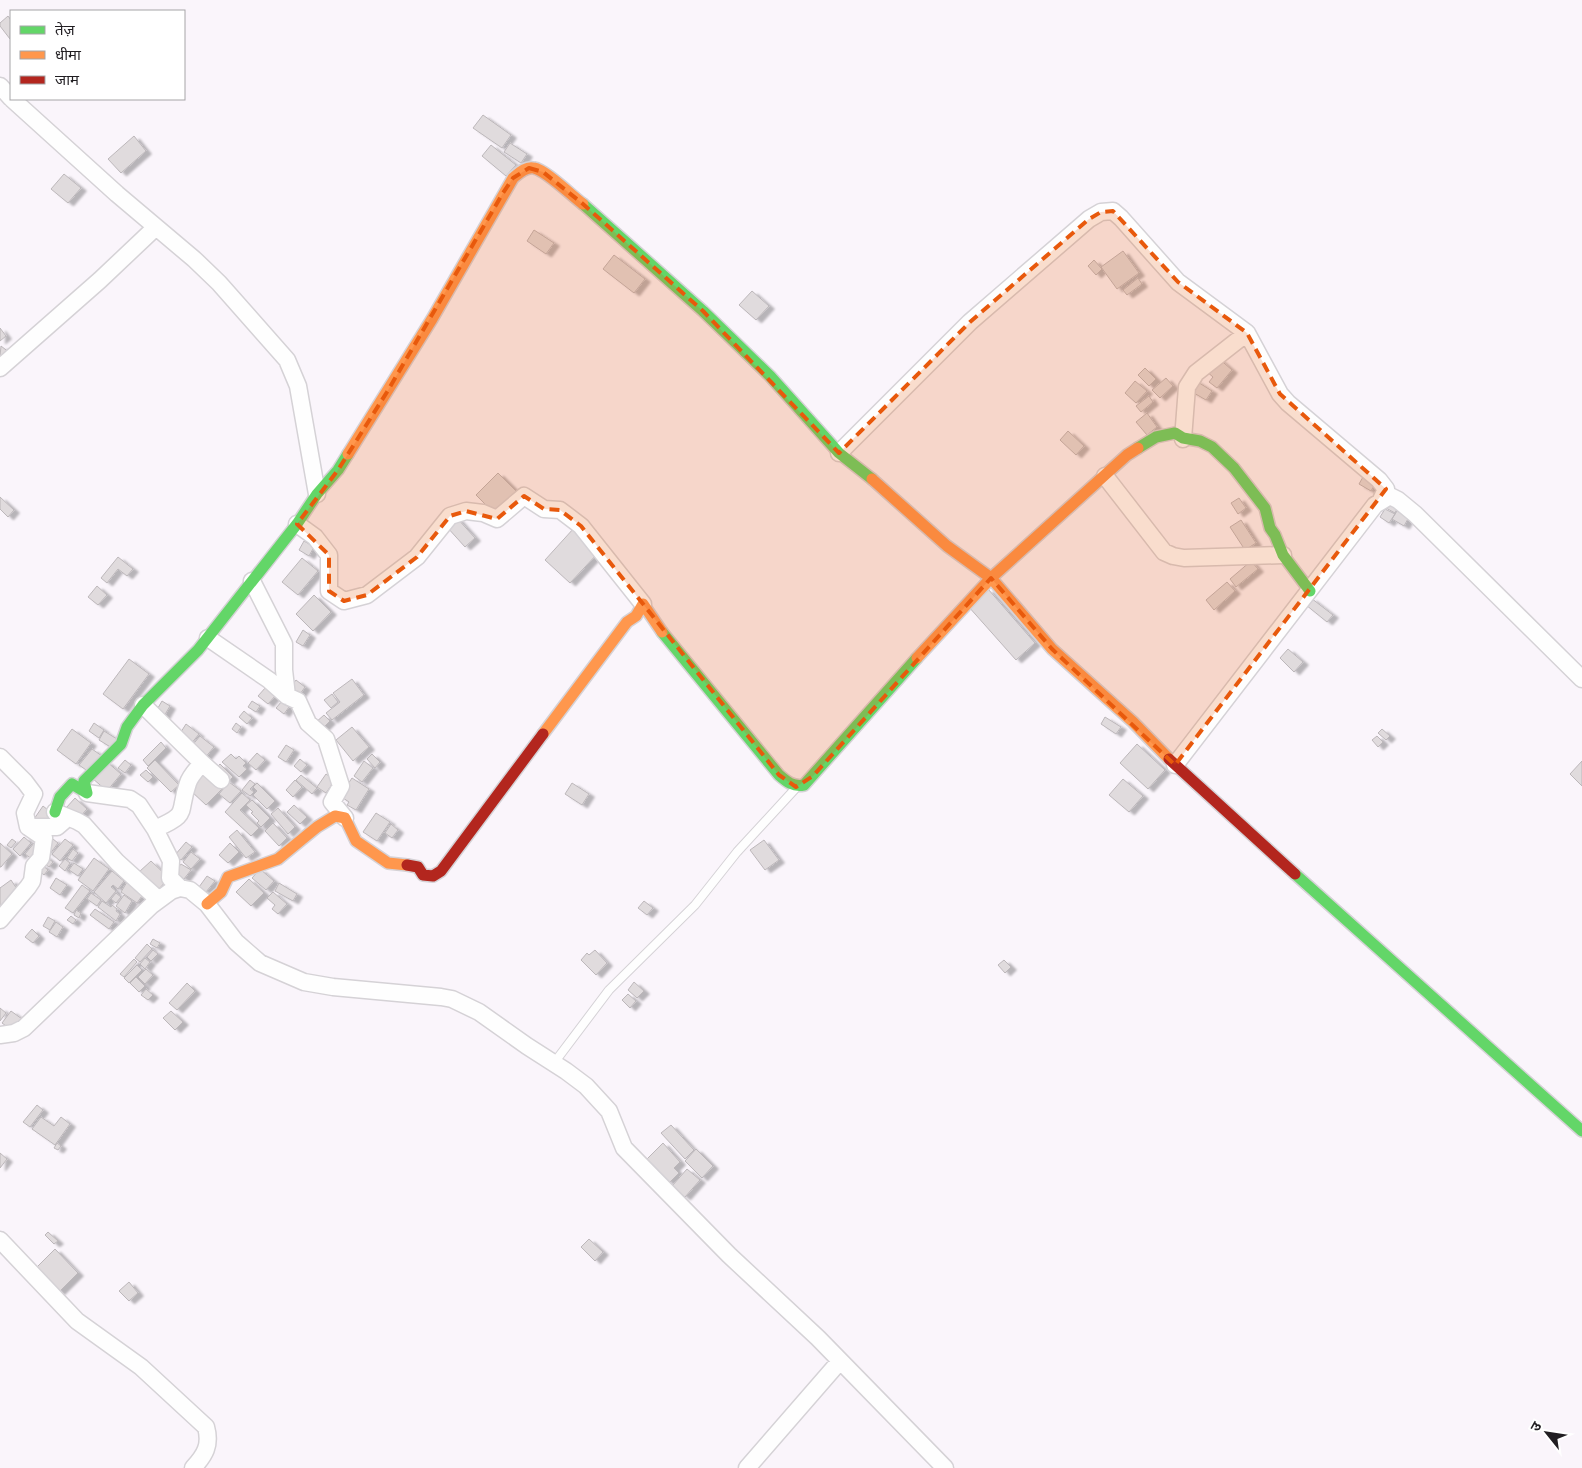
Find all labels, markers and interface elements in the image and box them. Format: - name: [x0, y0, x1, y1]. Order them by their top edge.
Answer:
- legend: [10, 10, 185, 100]
- text: तेज़: [55, 20, 76, 38]
- text: धीमा: [55, 45, 82, 63]
- text: जाम: [55, 70, 80, 88]
- north arrow: [1522, 1408, 1572, 1458]
- text: उ: [1526, 1418, 1545, 1434]

